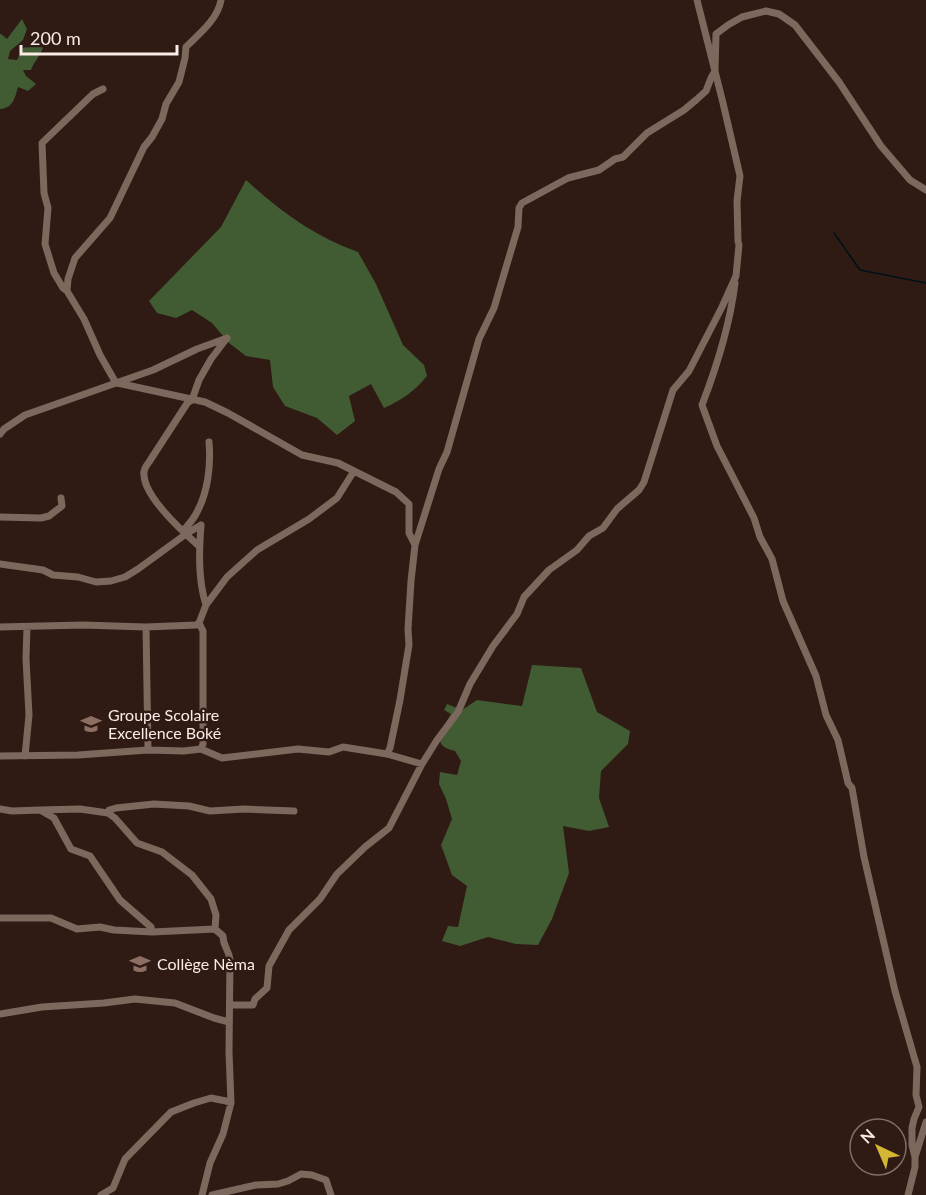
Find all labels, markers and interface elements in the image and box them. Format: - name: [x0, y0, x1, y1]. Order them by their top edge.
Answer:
- scale bar: [21, 18, 177, 56]
- text: 200 m: [30, 27, 81, 49]
- place label: Groupe Scolaire Excellence Boké: [108, 705, 221, 742]
- school or university icon: Groupe Scolaire Excellence Boké: [79, 712, 103, 736]
- school or university icon: Collège Nèma: [128, 952, 152, 976]
- place label: Collège Nèma: [157, 954, 255, 973]
- north arrow: [848, 1117, 908, 1177]
- text: N: [856, 1125, 878, 1147]

